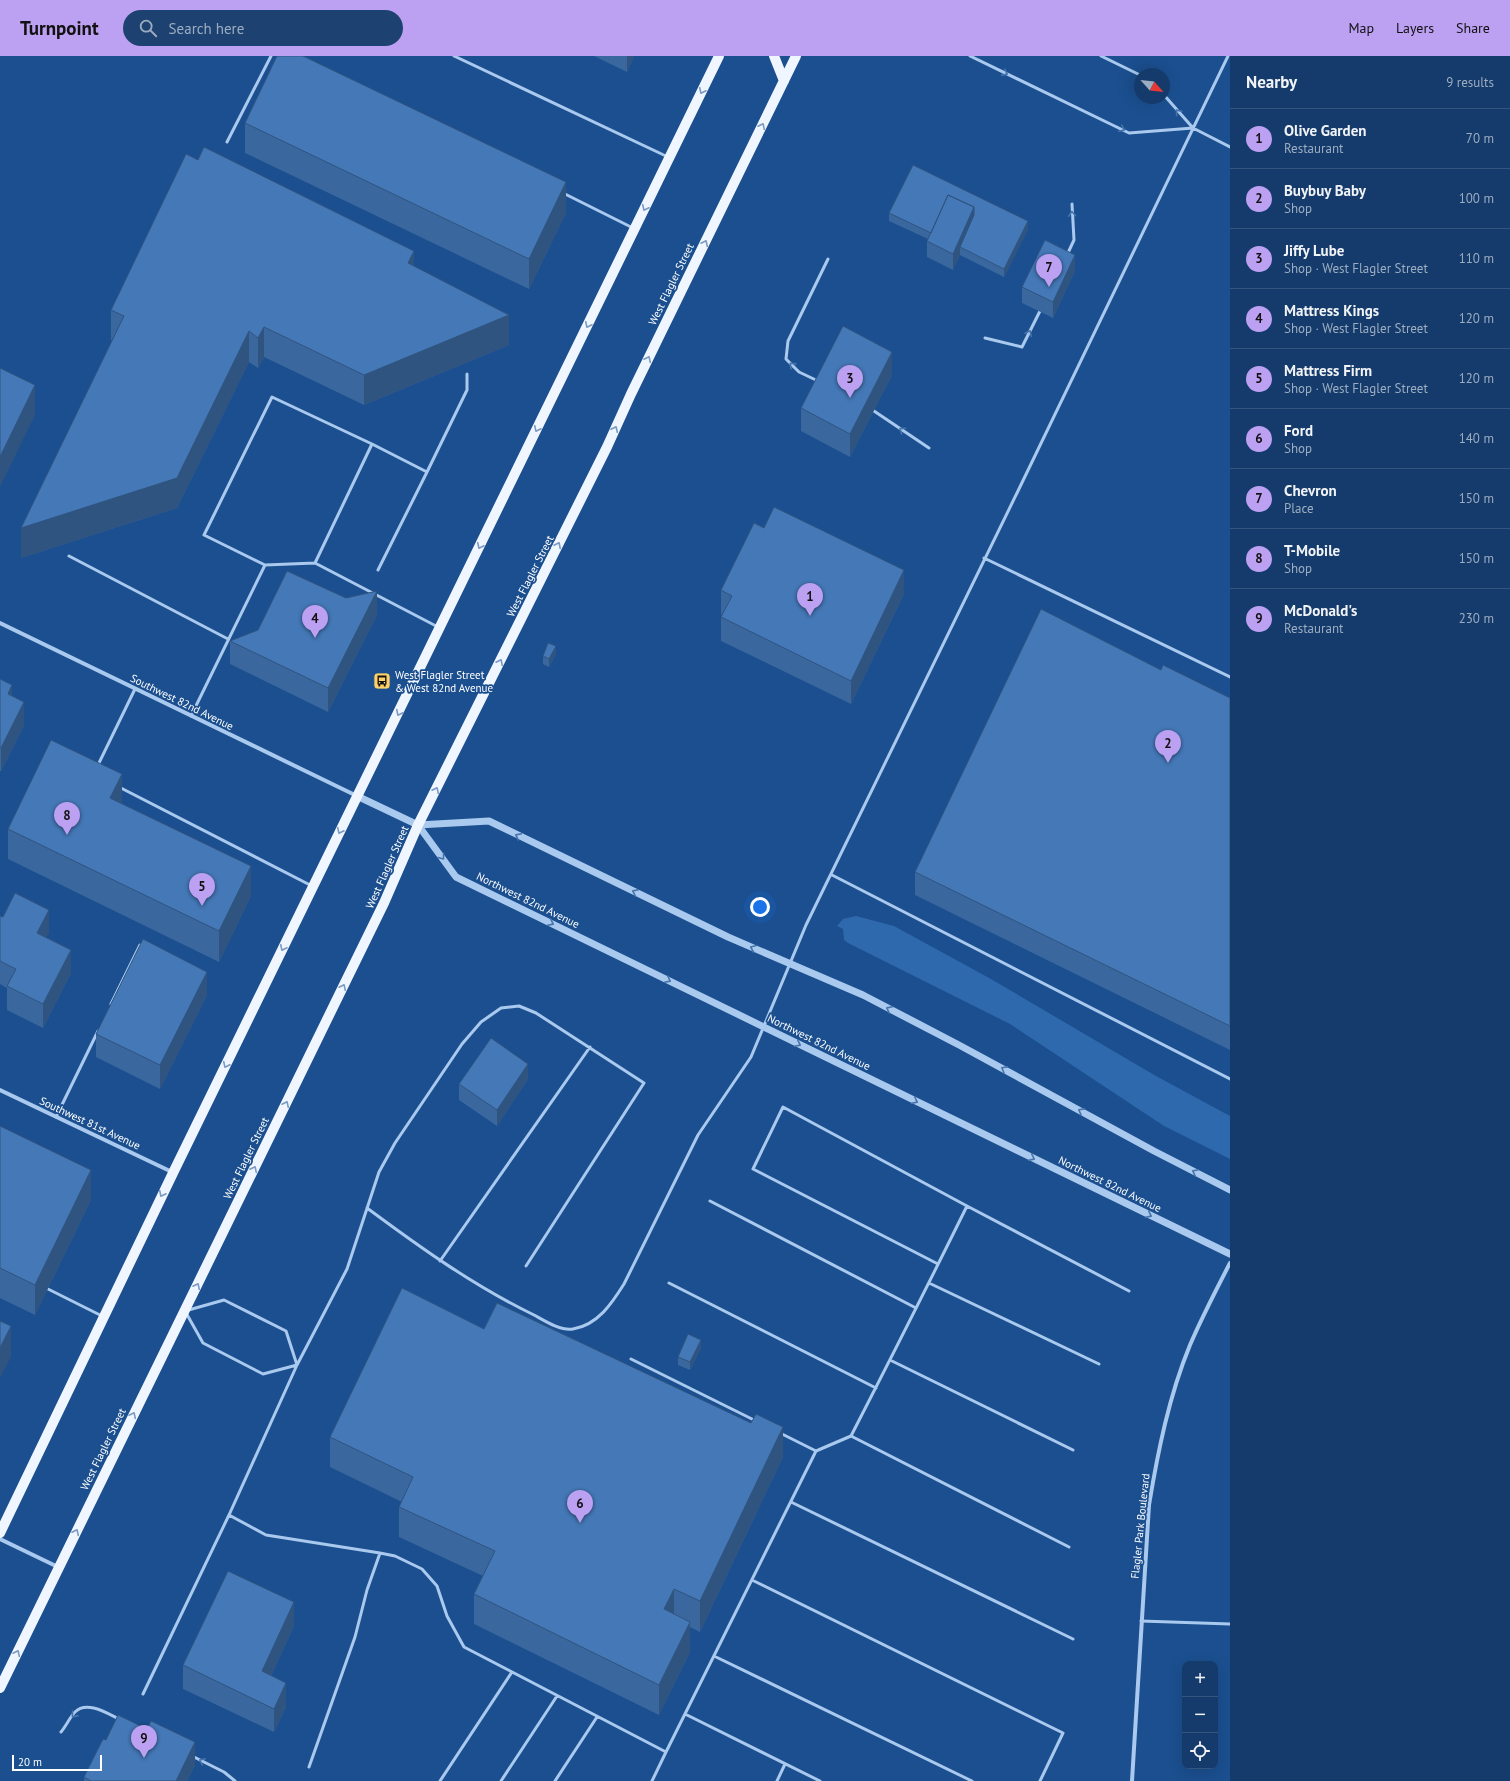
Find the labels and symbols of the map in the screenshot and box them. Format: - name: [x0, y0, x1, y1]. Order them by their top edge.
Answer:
- one-way arrow: [1001, 68, 1008, 76]
- north arrow: [1134, 68, 1170, 104]
- one-way arrow: [699, 87, 707, 94]
- one-way arrow: [1176, 109, 1183, 116]
- one-way arrow: [757, 122, 765, 130]
- one-way arrow: [1118, 125, 1125, 132]
- one-way arrow: [642, 204, 650, 211]
- one-way arrow: [1068, 211, 1077, 217]
- one-way arrow: [700, 239, 708, 247]
- street label: West Flagler Street: [645, 241, 697, 327]
- pin: 7: [1036, 254, 1062, 287]
- one-way arrow: [585, 320, 593, 328]
- one-way arrow: [1024, 330, 1031, 337]
- one-way arrow: [643, 356, 651, 364]
- one-way arrow: [789, 362, 797, 370]
- pin: 3: [837, 365, 863, 398]
- one-way arrow: [534, 425, 542, 432]
- one-way arrow: [610, 425, 618, 433]
- one-way arrow: [899, 427, 906, 434]
- street label: West Flagler Street: [503, 533, 557, 619]
- one-way arrow: [477, 542, 485, 549]
- one-way arrow: [553, 542, 561, 550]
- pin: 1: [797, 583, 823, 616]
- pin: 4: [302, 605, 328, 638]
- one-way arrow: [495, 658, 503, 666]
- place label: West Flagler Street & West 82nd Avenue: [395, 668, 493, 695]
- street label: Southwest 82nd Avenue: [128, 671, 236, 733]
- bus stop icon: West Flagler Street & West 82nd Avenue: [372, 671, 392, 691]
- one-way arrow: [396, 709, 403, 716]
- pin: 2: [1155, 730, 1181, 763]
- one-way arrow: [431, 787, 439, 795]
- pin: 8: [54, 802, 80, 835]
- street label: West Flagler Street: [362, 823, 412, 911]
- one-way arrow: [337, 827, 345, 835]
- one-way arrow: [515, 833, 523, 841]
- one-way arrow: [437, 852, 444, 859]
- street label: Northwest 82nd Avenue: [474, 869, 582, 931]
- pin: 5: [189, 873, 215, 906]
- one-way arrow: [632, 889, 640, 897]
- your location: [750, 897, 770, 917]
- one-way arrow: [546, 918, 554, 926]
- one-way arrow: [280, 944, 288, 951]
- one-way arrow: [750, 944, 757, 952]
- one-way arrow: [663, 975, 671, 983]
- one-way arrow: [338, 984, 346, 991]
- one-way arrow: [886, 1006, 894, 1013]
- street label: Northwest 82nd Avenue: [765, 1011, 873, 1073]
- one-way arrow: [794, 1039, 802, 1046]
- one-way arrow: [223, 1061, 231, 1068]
- one-way arrow: [1001, 1066, 1009, 1074]
- street label: Southwest 81st Avenue: [37, 1094, 143, 1153]
- one-way arrow: [911, 1096, 918, 1103]
- one-way arrow: [281, 1101, 289, 1108]
- one-way arrow: [1077, 1108, 1085, 1115]
- street label: West Flagler Street: [220, 1115, 272, 1201]
- one-way arrow: [1028, 1153, 1035, 1160]
- street label: Northwest 82nd Avenue: [1056, 1153, 1164, 1215]
- one-way arrow: [249, 1166, 257, 1174]
- one-way arrow: [1192, 1169, 1199, 1177]
- one-way arrow: [159, 1190, 167, 1197]
- one-way arrow: [1144, 1210, 1152, 1217]
- one-way arrow: [192, 1283, 200, 1290]
- street label: West Flagler Street: [77, 1406, 129, 1492]
- one-way arrow: [128, 1412, 136, 1420]
- street label: Flagler Park Boulevard: [1128, 1473, 1152, 1579]
- pin: 6: [567, 1490, 593, 1523]
- one-way arrow: [71, 1529, 79, 1536]
- one-way arrow: [12, 1650, 20, 1657]
- one-way arrow: [71, 1710, 78, 1718]
- pin: 9: [131, 1725, 157, 1758]
- scale bar: [12, 1753, 102, 1772]
- one-way arrow: [199, 1758, 206, 1766]

